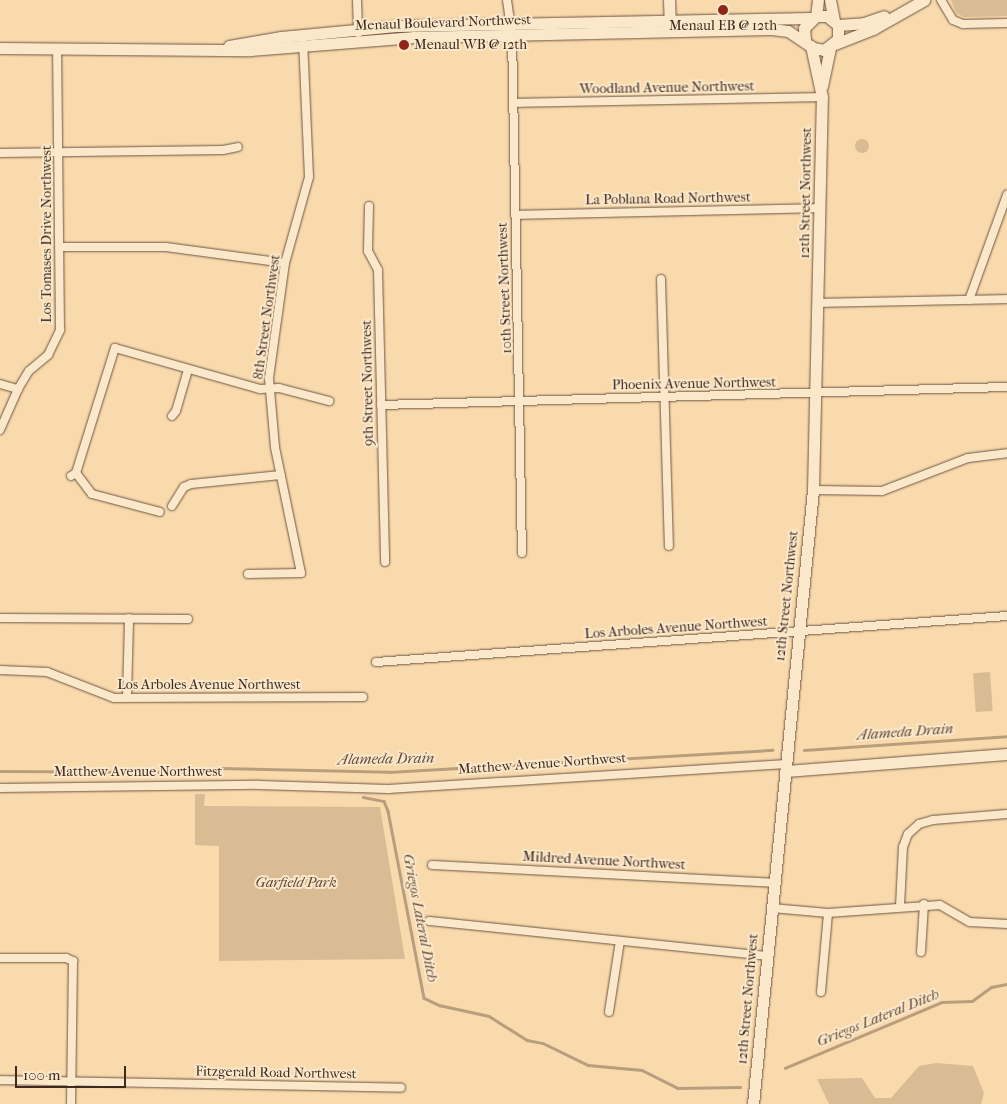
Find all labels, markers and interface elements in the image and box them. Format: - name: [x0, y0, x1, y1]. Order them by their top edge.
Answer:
- marker: Menaul EB @ 12th: [717, 4, 729, 16]
- street label: Menaul Boulevard Northwest: [355, 12, 531, 34]
- place label: Menaul EB @ 12th: [669, 18, 777, 34]
- place label: Menaul WB @ 12th: [414, 37, 527, 53]
- marker: Menaul WB @ 12th: [398, 39, 410, 51]
- street label: Woodland Avenue Northwest: [579, 78, 755, 98]
- street label: 12th Street Northwest: [796, 127, 816, 259]
- street label: Los Tomases Drive Northwest: [39, 145, 55, 323]
- street label: La Poblana Road Northwest: [585, 189, 751, 209]
- street label: 10th Street Northwest: [494, 222, 516, 354]
- street label: 8th Street Northwest: [250, 253, 284, 381]
- street label: 9th Street Northwest: [358, 320, 378, 446]
- street label: Phoenix Avenue Northwest: [612, 374, 776, 394]
- street label: 12th Street Northwest: [772, 530, 802, 662]
- street label: Los Arboles Avenue Northwest: [584, 613, 768, 643]
- street label: Los Arboles Avenue Northwest: [117, 677, 301, 693]
- water label: Alameda Drain: [856, 720, 954, 744]
- water label: Alameda Drain: [338, 749, 434, 769]
- street label: Matthew Avenue Northwest: [457, 750, 627, 778]
- street label: Matthew Avenue Northwest: [54, 764, 222, 780]
- street label: Mildred Avenue Northwest: [522, 848, 686, 874]
- water label: Griegos Lateral Ditch: [399, 852, 441, 984]
- park label: Garfield Park: [256, 875, 336, 891]
- street label: 12th Street Northwest: [734, 933, 762, 1065]
- water label: Griegos Lateral Ditch: [814, 985, 942, 1051]
- scale bar: [18, 1056, 129, 1088]
- street label: Fitzgerald Road Northwest: [195, 1063, 357, 1083]
- text: 100 m: [23, 1066, 61, 1084]

